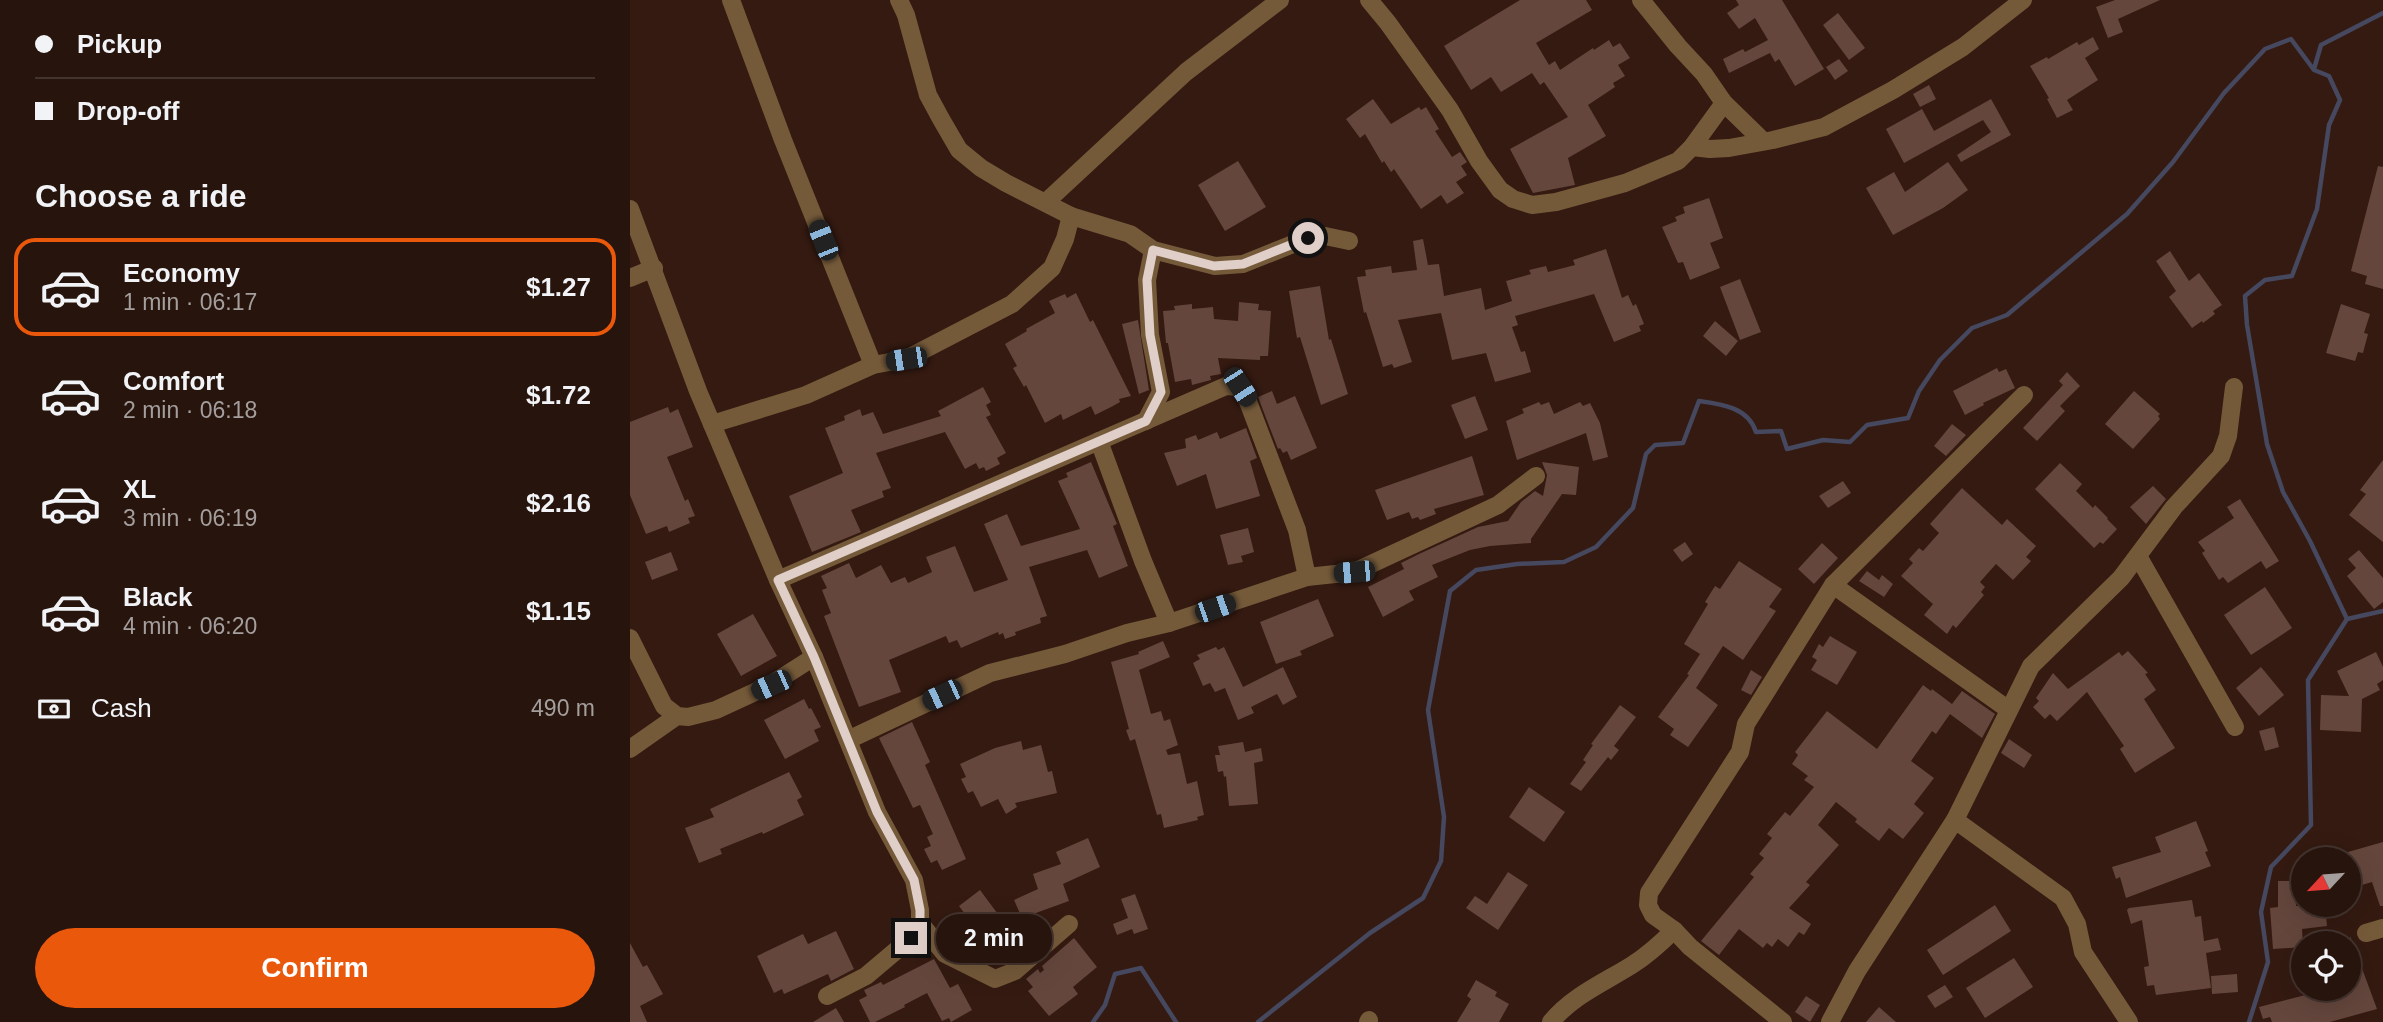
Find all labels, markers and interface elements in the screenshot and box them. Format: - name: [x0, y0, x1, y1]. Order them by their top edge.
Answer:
- text: Pickup: [77, 29, 162, 59]
- text: Drop-off: [77, 96, 180, 126]
- text: Choose a ride: [35, 178, 247, 214]
- car: [806, 217, 841, 263]
- route start: [1292, 222, 1324, 254]
- icon: car: [39, 256, 102, 319]
- text: Economy: [123, 258, 240, 288]
- text: $1.27: [526, 272, 591, 302]
- text: 1 min · 06:17: [123, 289, 257, 315]
- car: [884, 345, 929, 373]
- icon: car: [39, 364, 102, 427]
- car: [1220, 364, 1261, 410]
- text: Comfort: [123, 366, 224, 396]
- text: $1.72: [526, 380, 591, 410]
- text: 2 min · 06:18: [123, 397, 257, 423]
- icon: car: [39, 472, 102, 535]
- text: XL: [123, 474, 156, 504]
- text: $2.16: [526, 488, 591, 518]
- text: 3 min · 06:19: [123, 505, 257, 531]
- car: [1333, 560, 1376, 584]
- icon: car: [39, 580, 102, 643]
- text: Black: [123, 582, 192, 612]
- car: [1192, 591, 1239, 625]
- text: $1.15: [526, 596, 591, 626]
- text: 4 min · 06:20: [123, 613, 257, 639]
- car: [748, 667, 795, 703]
- car: [919, 677, 966, 713]
- icon: cash: [35, 690, 73, 728]
- text: Cash: [91, 693, 152, 723]
- text: 490 m: [531, 695, 595, 721]
- north arrow: [2291, 847, 2361, 917]
- map controls: [2291, 847, 2361, 1001]
- callout: 2 min: [936, 914, 1051, 962]
- route end: [895, 922, 927, 954]
- text: 2 min: [964, 925, 1024, 951]
- button: Confirm: [35, 928, 595, 1008]
- button: locate: [2291, 931, 2361, 1001]

